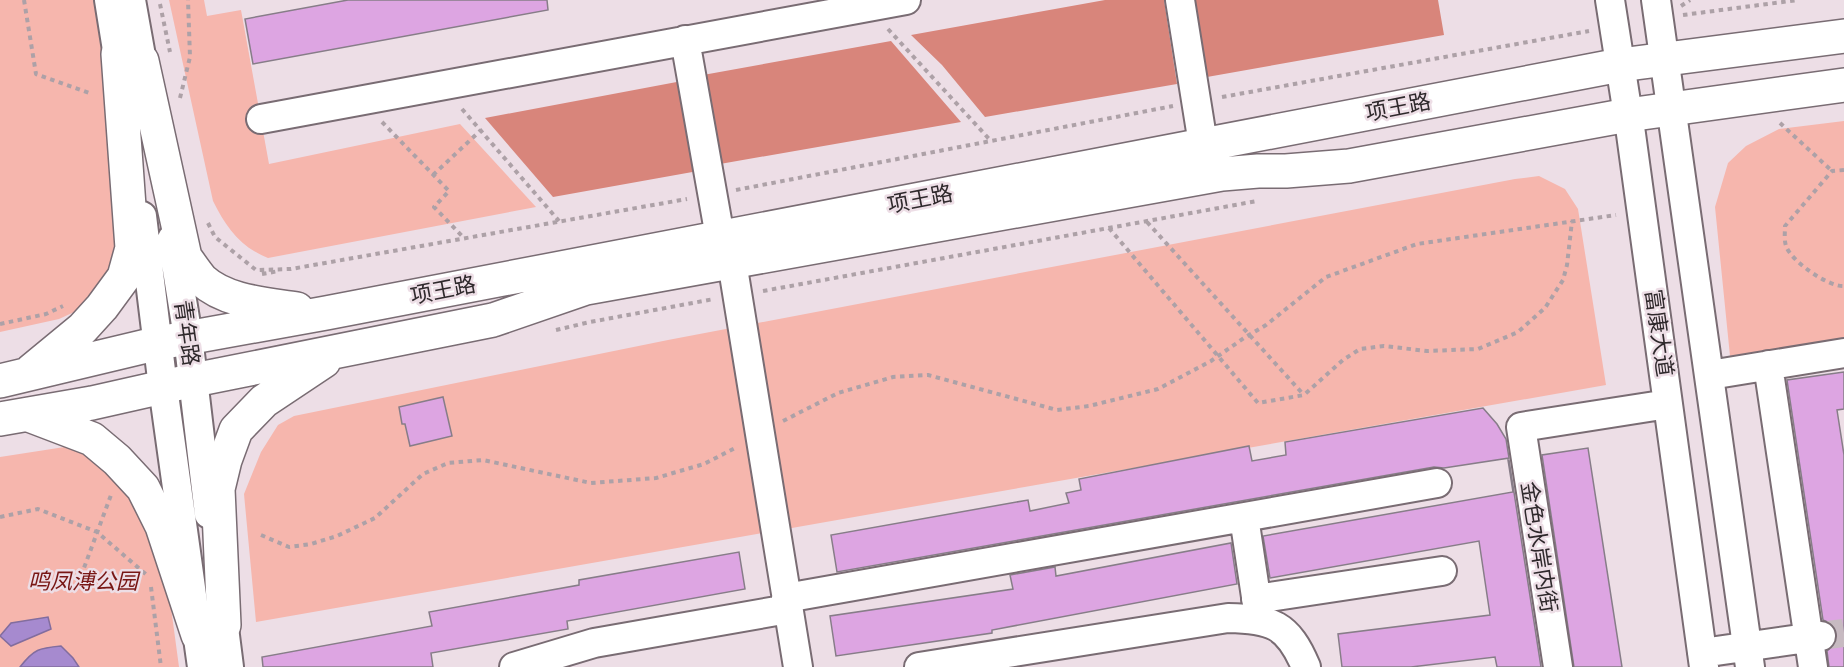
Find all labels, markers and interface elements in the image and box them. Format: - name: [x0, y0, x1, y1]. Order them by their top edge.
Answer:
- street label: 项王路: [1363, 87, 1433, 127]
- street label: 项王路: [885, 179, 955, 219]
- street label: 项王路: [408, 270, 478, 310]
- street label: 富康大道: [1640, 288, 1678, 378]
- street label: 青年路: [169, 298, 205, 368]
- street label: 金色水岸内街: [1515, 480, 1563, 614]
- park label: 鸣凤溥公园: [28, 568, 141, 595]

